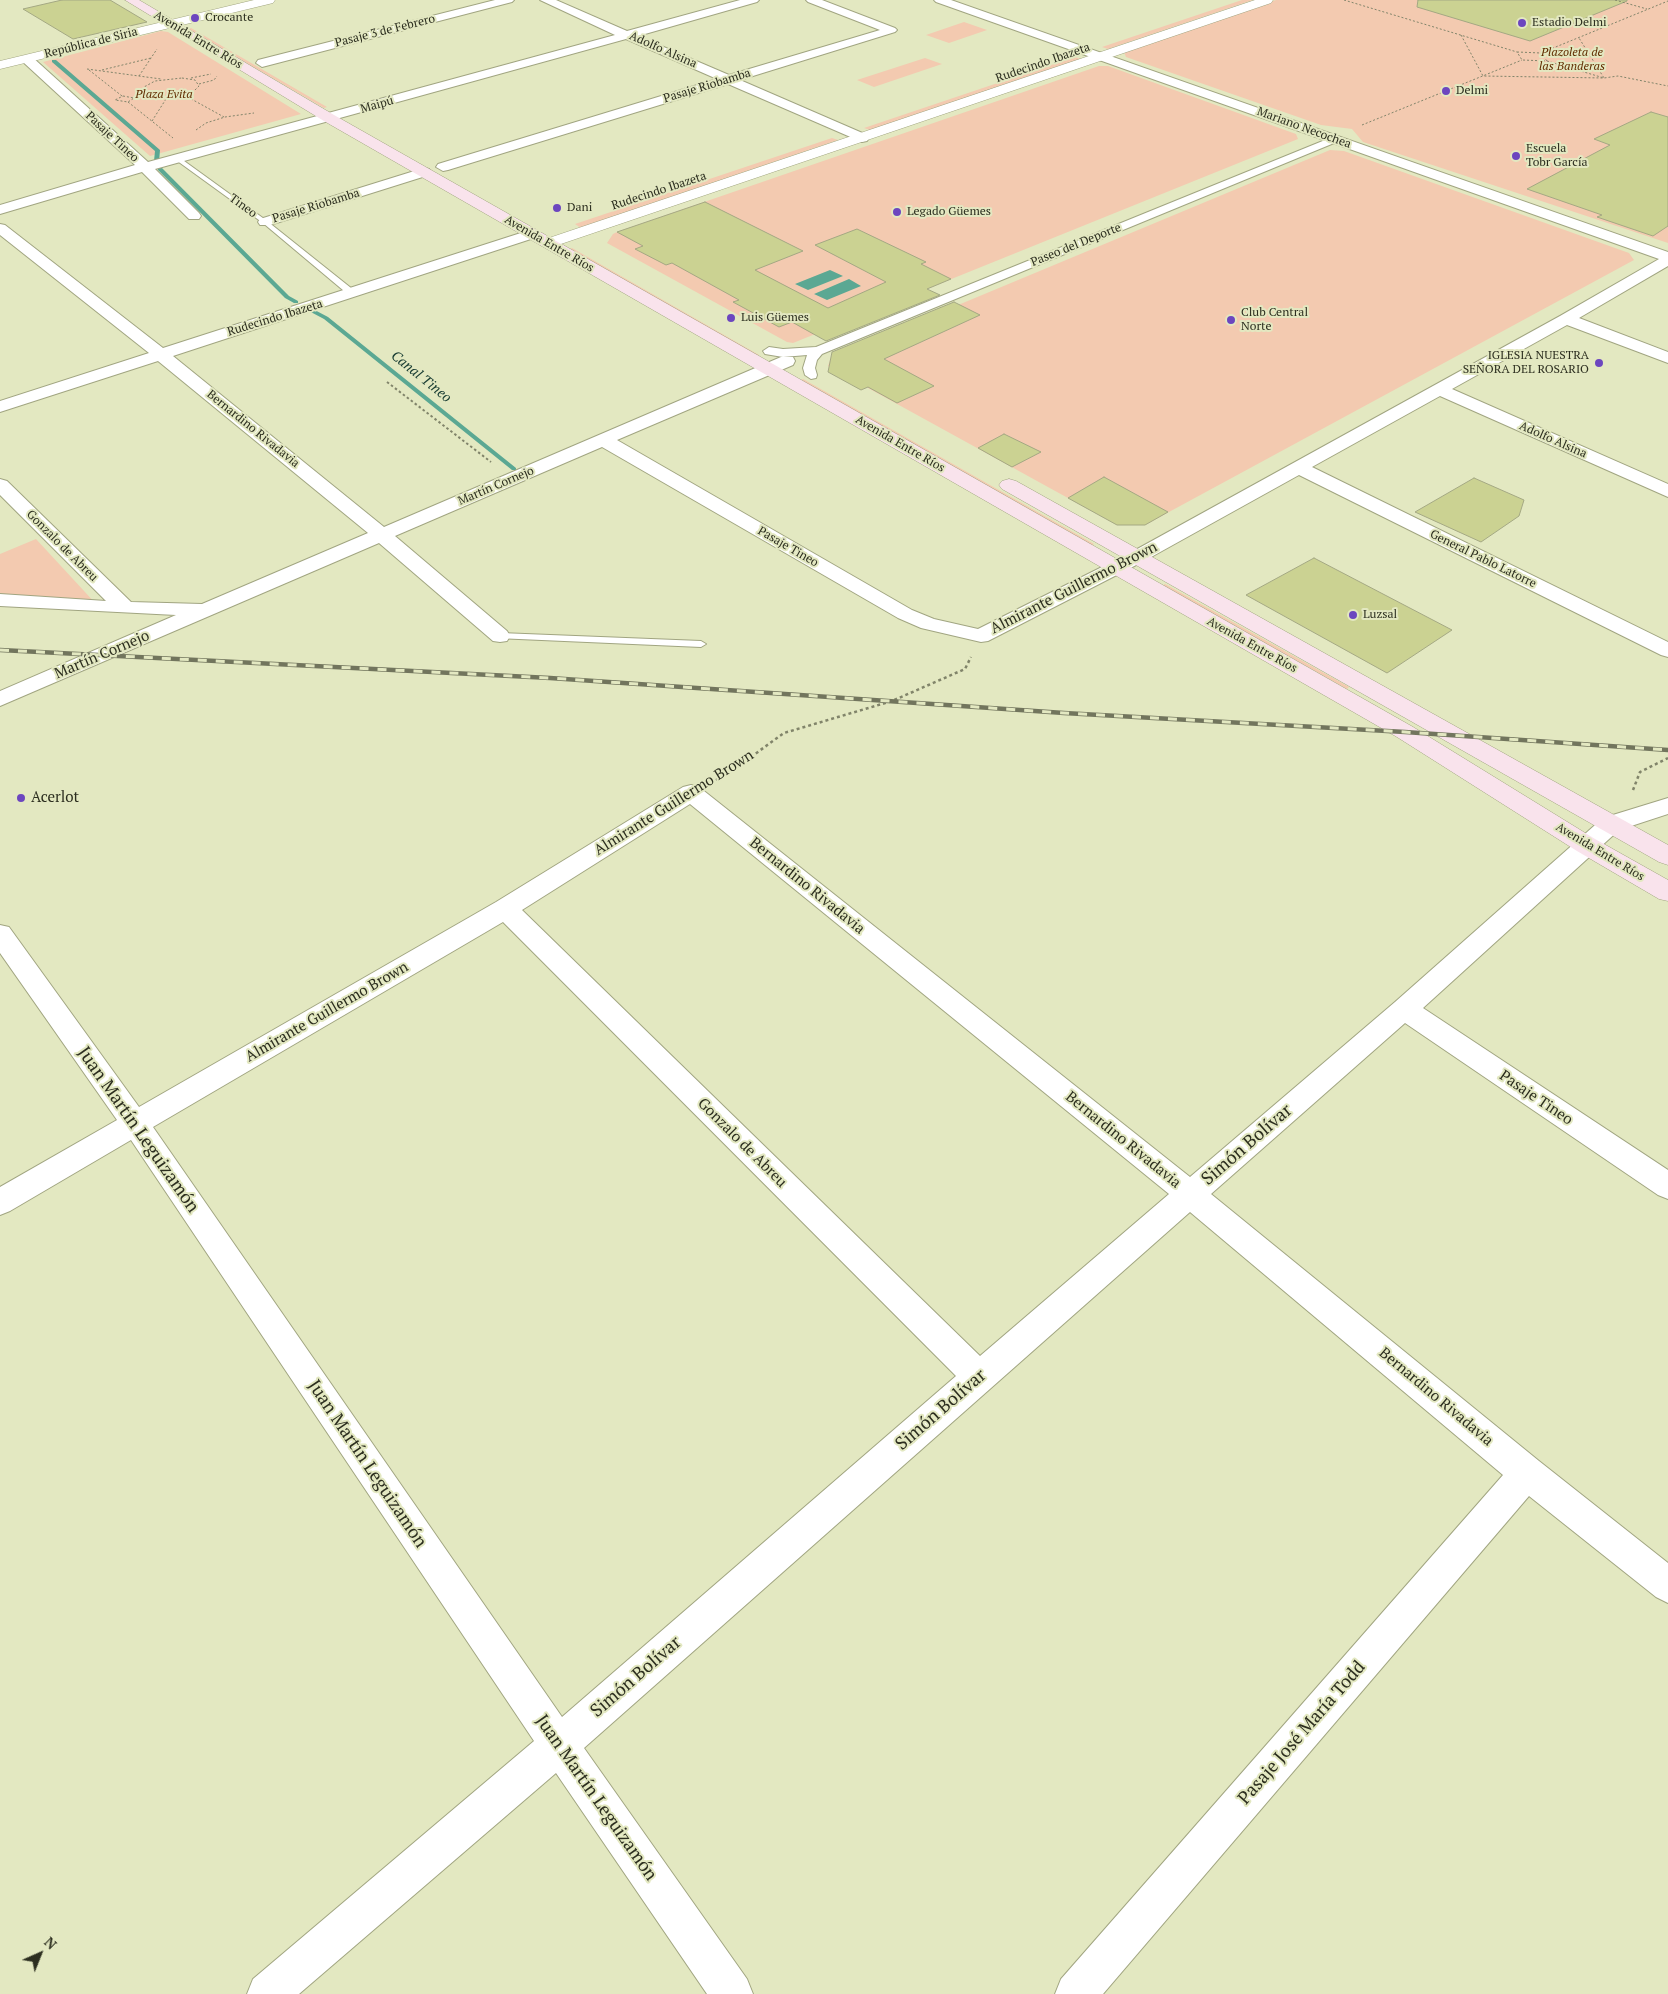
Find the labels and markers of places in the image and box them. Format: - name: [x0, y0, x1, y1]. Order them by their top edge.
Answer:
- place label: Crocante: [205, 11, 253, 25]
- marker: Crocante: [189, 12, 201, 24]
- place label: Estadio Delmi: [1532, 16, 1607, 30]
- marker: Estadio Delmi: [1516, 17, 1528, 29]
- place label: Delmi: [1456, 84, 1488, 98]
- marker: Delmi: [1440, 85, 1452, 97]
- place label: Escuela Tobr García: [1526, 142, 1588, 170]
- marker: Escuela Tobr García: [1510, 150, 1522, 162]
- place label: Dani: [567, 201, 592, 215]
- marker: Dani: [551, 202, 563, 214]
- place label: Legado Güemes: [907, 205, 991, 219]
- marker: Legado Güemes: [891, 206, 903, 218]
- place label: Club Central Norte: [1241, 306, 1308, 334]
- place label: Luis Güemes: [741, 311, 809, 325]
- marker: Luis Güemes: [725, 312, 737, 324]
- marker: Club Central Norte: [1225, 314, 1237, 326]
- place label: IGLESIA NUESTRA SEÑORA DEL ROSARIO: [1463, 349, 1589, 377]
- marker: IGLESIA NUESTRA SEÑORA DEL ROSARIO: [1593, 357, 1605, 369]
- place label: Luzsal: [1363, 608, 1397, 622]
- marker: Luzsal: [1347, 609, 1359, 621]
- place label: Acerlot: [31, 789, 79, 807]
- marker: Acerlot: [15, 792, 27, 804]

